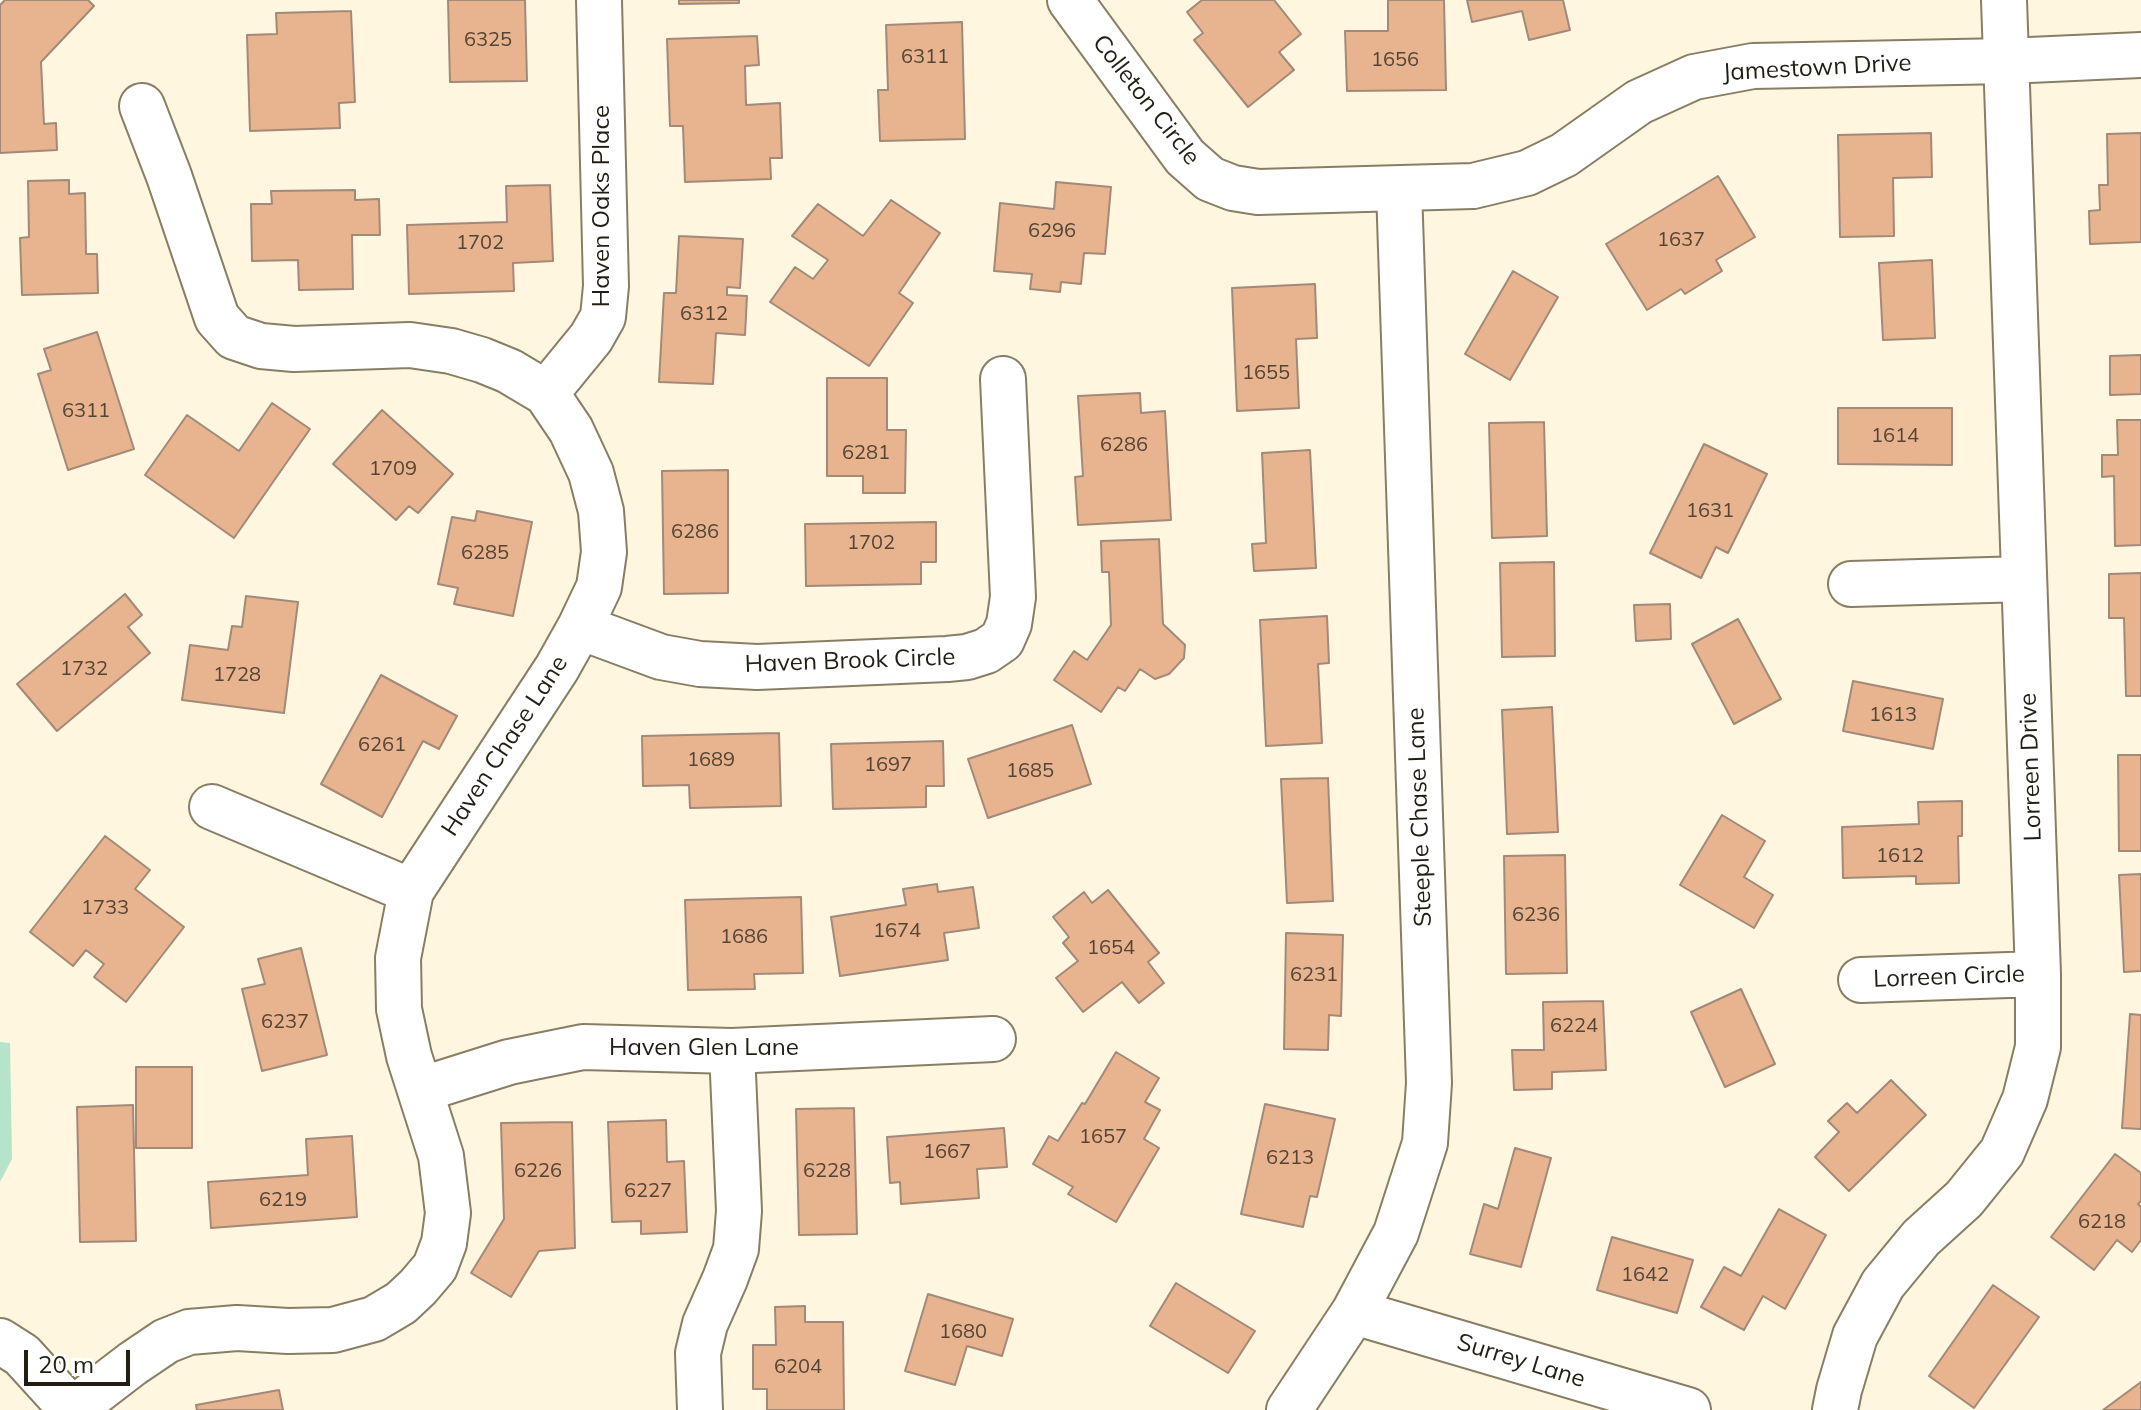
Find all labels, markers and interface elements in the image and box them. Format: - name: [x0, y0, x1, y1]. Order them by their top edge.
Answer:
- house number: 6325: [464, 28, 512, 52]
- street label: Colleton Circle: [1086, 29, 1206, 171]
- house number: 6311: [901, 45, 949, 69]
- house number: 1656: [1371, 48, 1419, 72]
- street label: Jamestown Drive: [1722, 49, 1912, 87]
- street label: Haven Oaks Place: [588, 105, 616, 307]
- house number: 6296: [1028, 219, 1076, 243]
- house number: 1637: [1657, 228, 1705, 252]
- house number: 1702: [456, 231, 504, 255]
- house number: 6312: [680, 302, 728, 326]
- house number: 1655: [1242, 361, 1290, 385]
- house number: 6311: [62, 399, 110, 423]
- house number: 1614: [1871, 424, 1919, 448]
- house number: 6286: [1100, 433, 1148, 457]
- house number: 6281: [842, 441, 890, 465]
- house number: 1709: [369, 457, 417, 481]
- house number: 1631: [1686, 499, 1734, 523]
- house number: 6286: [671, 520, 719, 544]
- house number: 1702: [847, 531, 895, 555]
- house number: 6285: [461, 541, 509, 565]
- street label: Haven Brook Circle: [744, 643, 956, 679]
- street label: Haven Chase Lane: [436, 650, 574, 842]
- house number: 1732: [60, 657, 108, 681]
- house number: 1728: [213, 663, 261, 687]
- street label: Lorreen Drive: [2014, 692, 2048, 842]
- house number: 1613: [1869, 703, 1917, 727]
- street label: Steeple Chase Lane: [1402, 707, 1438, 927]
- house number: 6261: [358, 733, 406, 757]
- house number: 1689: [687, 748, 735, 772]
- house number: 1697: [864, 753, 912, 777]
- house number: 1685: [1006, 759, 1054, 783]
- house number: 1612: [1876, 844, 1924, 868]
- house number: 1733: [81, 896, 129, 920]
- house number: 6236: [1512, 903, 1560, 927]
- house number: 1674: [873, 919, 921, 943]
- house number: 1686: [720, 925, 768, 949]
- house number: 1654: [1087, 936, 1135, 960]
- street label: Lorreen Circle: [1873, 960, 2025, 994]
- house number: 6231: [1290, 963, 1338, 987]
- house number: 6237: [261, 1010, 309, 1034]
- house number: 6224: [1550, 1014, 1598, 1038]
- street label: Haven Glen Lane: [609, 1034, 799, 1062]
- house number: 1657: [1079, 1125, 1127, 1149]
- house number: 1667: [923, 1140, 971, 1164]
- house number: 6213: [1266, 1146, 1314, 1170]
- house number: 6226: [514, 1159, 562, 1183]
- house number: 6228: [803, 1159, 851, 1183]
- house number: 6227: [624, 1179, 672, 1203]
- house number: 6219: [259, 1188, 307, 1212]
- house number: 6218: [2078, 1210, 2126, 1234]
- house number: 1642: [1621, 1263, 1669, 1287]
- house number: 1680: [939, 1320, 987, 1344]
- street label: Surrey Lane: [1453, 1328, 1589, 1394]
- scale bar: [28, 1334, 134, 1384]
- text: 20 m: [38, 1349, 94, 1379]
- house number: 6204: [774, 1355, 822, 1379]

